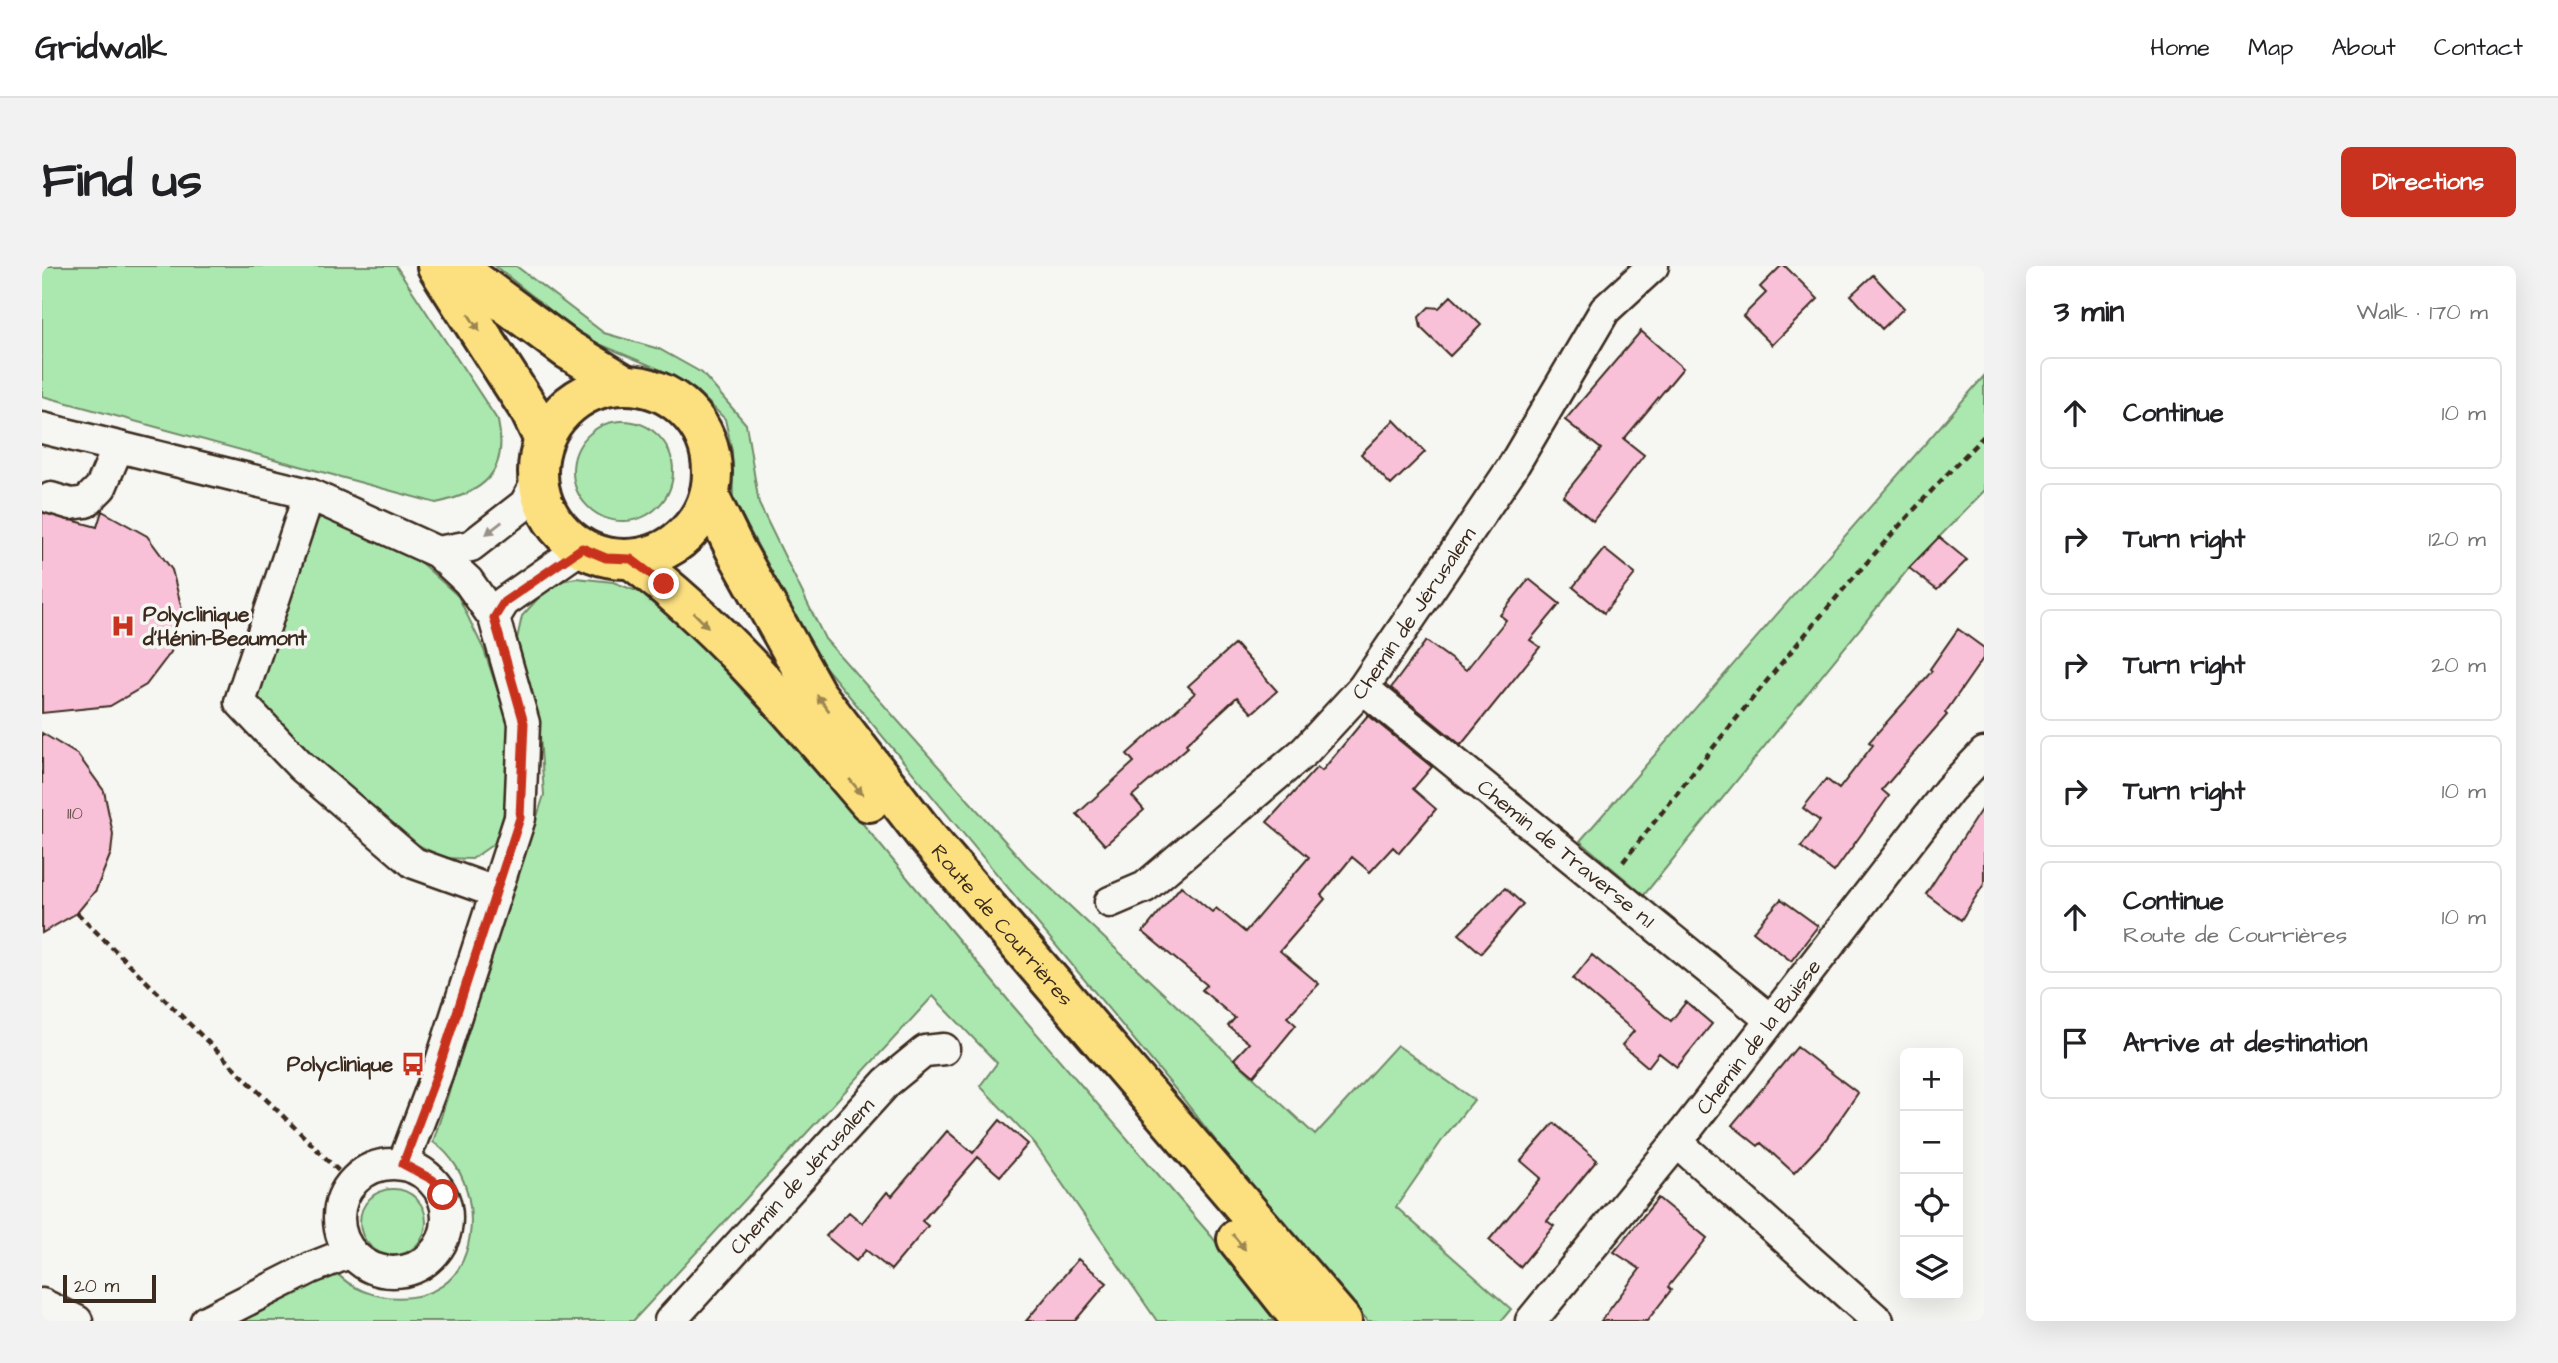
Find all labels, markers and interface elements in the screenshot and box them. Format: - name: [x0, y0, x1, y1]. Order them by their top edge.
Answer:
- text: Gridwalk: [35, 25, 167, 71]
- text: Home: [2150, 31, 2210, 65]
- text: Map: [2248, 31, 2293, 65]
- text: About: [2331, 31, 2396, 65]
- text: Contact: [2434, 31, 2523, 65]
- button: Directions: [2341, 147, 2516, 217]
- text: Find us: [42, 148, 202, 216]
- text: 3 min: [2054, 291, 2124, 333]
- text: Walk · 170 m: [2357, 296, 2488, 328]
- one-way arrow: [467, 314, 480, 333]
- icon: ahead: [2056, 394, 2094, 432]
- text: Continue: [2123, 395, 2224, 431]
- text: 10 m: [2441, 397, 2486, 429]
- icon: right: [2056, 520, 2094, 558]
- one-way arrow: [486, 521, 504, 536]
- street label: Chemin de Jérusalem: [1345, 521, 1483, 706]
- text: Turn right: [2123, 521, 2245, 557]
- text: 120 m: [2428, 523, 2486, 555]
- route end: [648, 568, 679, 599]
- place label: Polyclinique d'Hénin-Beaumont: [142, 600, 307, 653]
- hospital icon: Polyclinique d'Hénin-Beaumont: [109, 612, 137, 640]
- one-way arrow: [692, 612, 709, 628]
- icon: right: [2056, 646, 2094, 684]
- text: Turn right: [2123, 647, 2245, 683]
- text: 20 m: [2431, 649, 2486, 681]
- one-way arrow: [817, 694, 831, 712]
- icon: right: [2056, 772, 2094, 810]
- street label: Chemin de Traverse n.1: [1471, 773, 1661, 935]
- text: Turn right: [2123, 773, 2245, 809]
- text: 10 m: [2441, 775, 2486, 807]
- one-way arrow: [848, 778, 863, 795]
- house number: 110: [67, 801, 83, 826]
- street label: Route de Courrières: [924, 838, 1080, 1013]
- text: Continue: [2123, 883, 2224, 919]
- icon: ahead: [2056, 898, 2094, 936]
- text: 10 m: [2441, 901, 2486, 933]
- text: Route de Courrières: [2123, 919, 2347, 951]
- street label: Chemin de la Buisse: [1689, 953, 1828, 1121]
- icon: arrive: [2056, 1024, 2094, 1062]
- text: Arrive at destination: [2123, 1025, 2368, 1061]
- map controls: [1900, 1048, 1963, 1300]
- button: +: [1900, 1048, 1963, 1111]
- place label: Polyclinique: [287, 1050, 394, 1082]
- bus stop icon: Polyclinique: [399, 1050, 427, 1078]
- street label: Chemin de Jérusalem: [723, 1091, 881, 1261]
- button: −: [1900, 1111, 1963, 1174]
- button: locate: [1900, 1174, 1963, 1237]
- route start: [427, 1179, 458, 1210]
- one-way arrow: [1231, 1233, 1246, 1250]
- button: layers: [1900, 1237, 1963, 1300]
- scale bar: [63, 1272, 156, 1304]
- text: 20 m: [74, 1273, 119, 1300]

